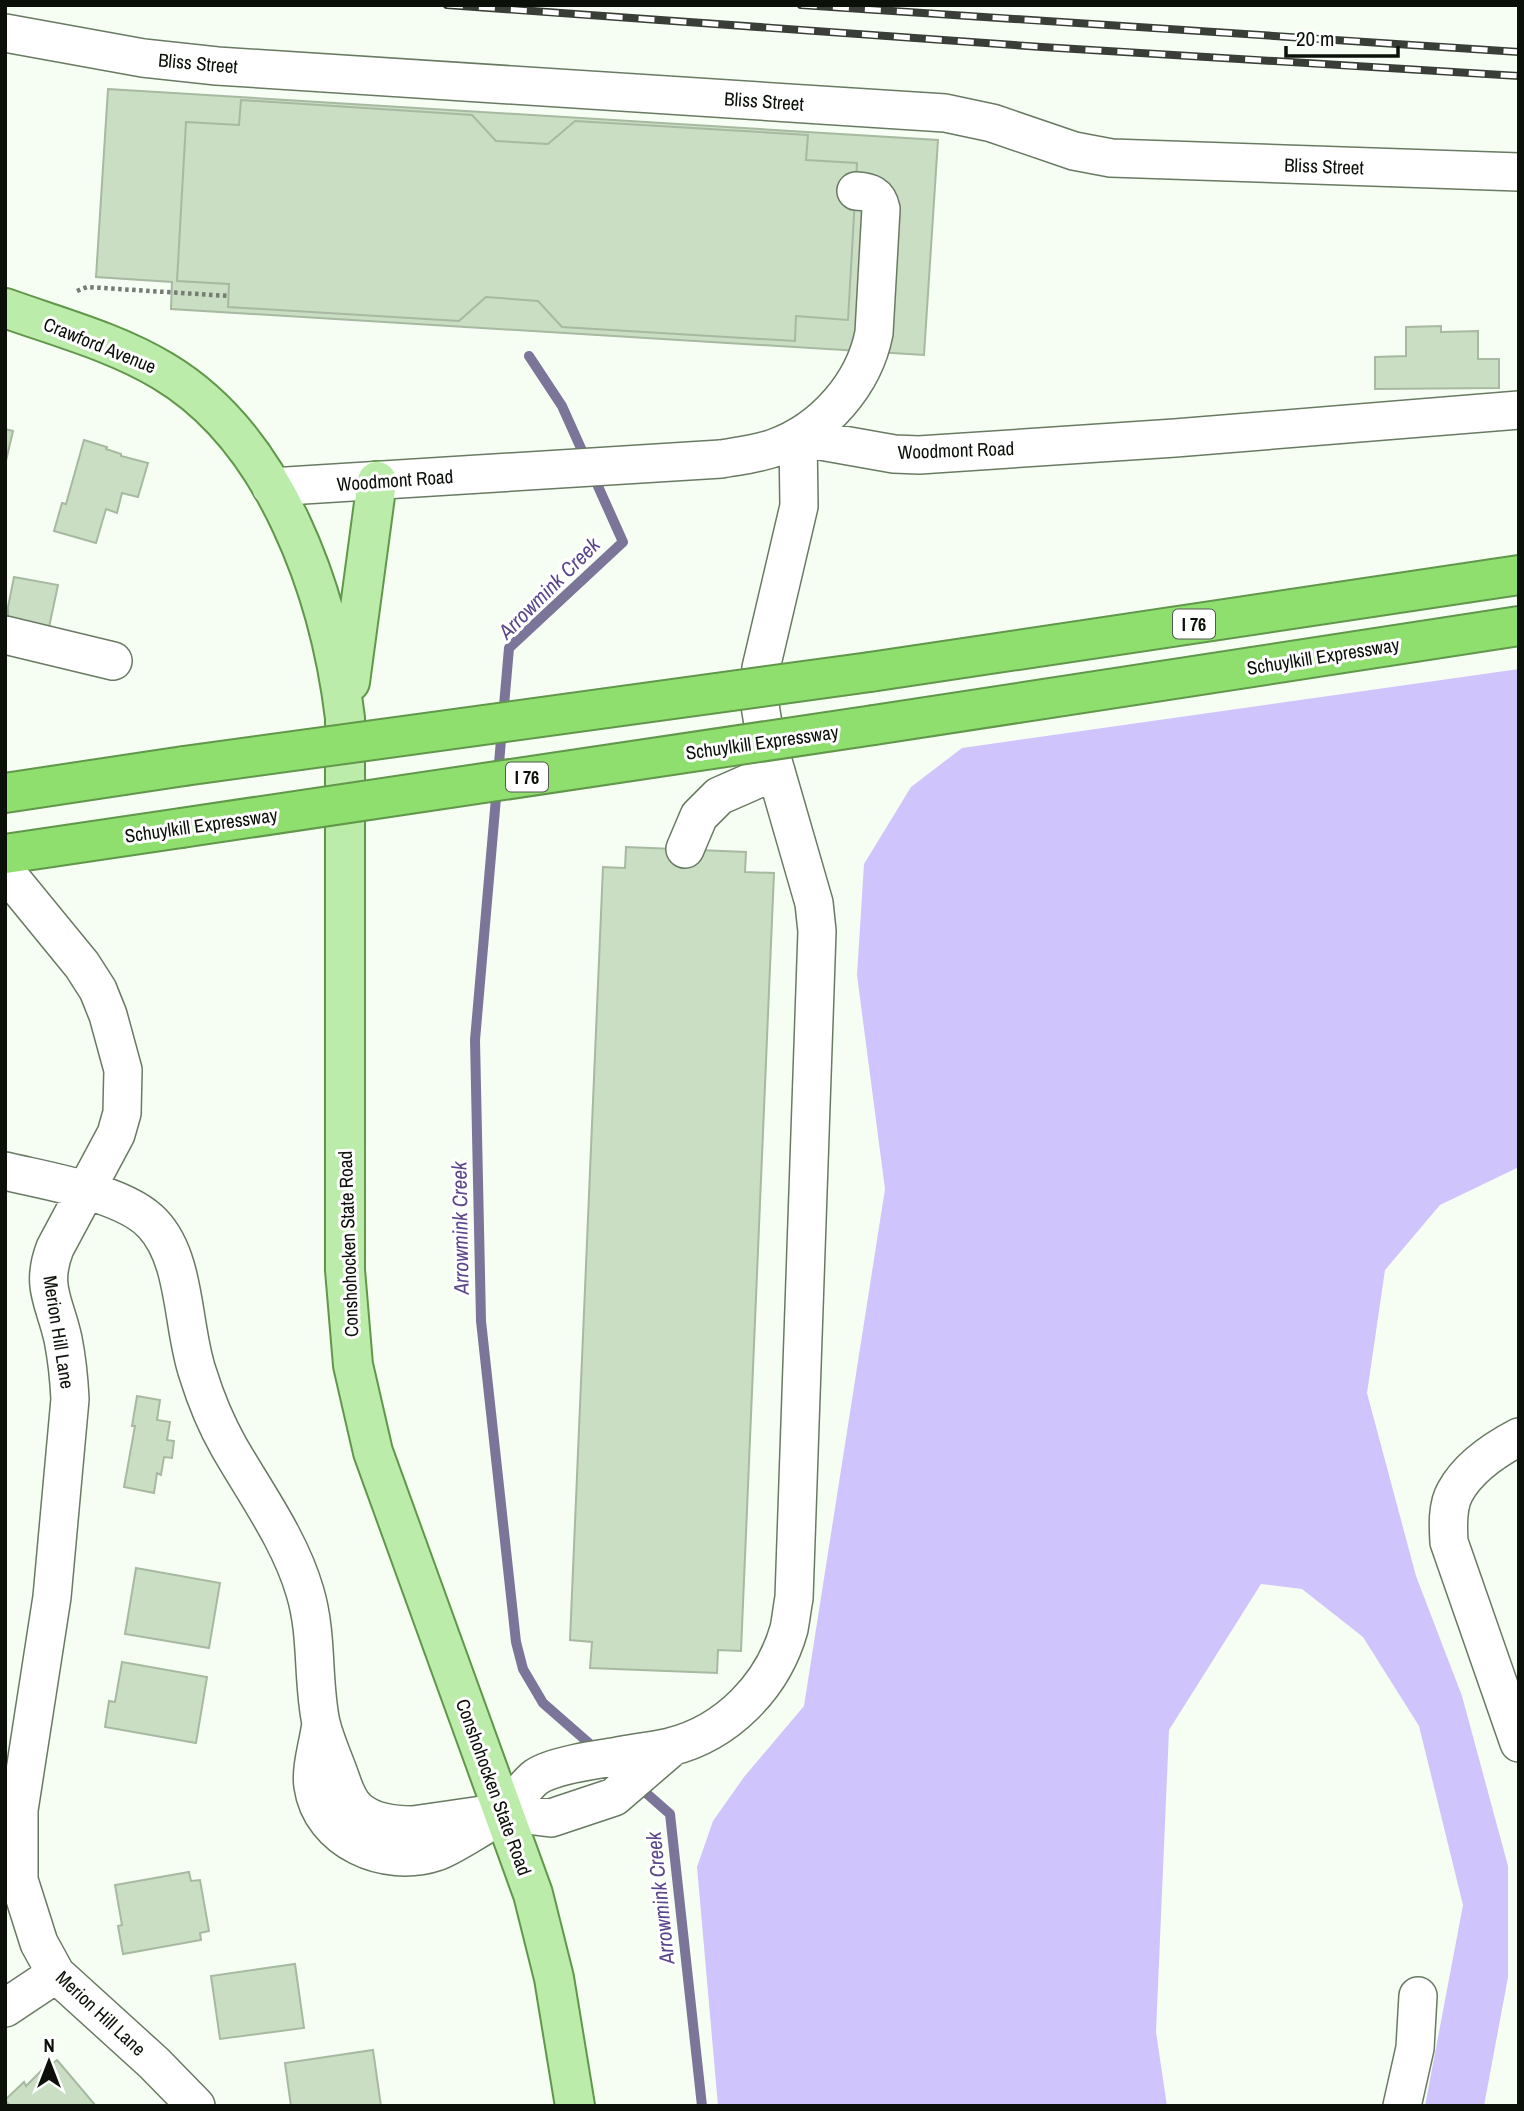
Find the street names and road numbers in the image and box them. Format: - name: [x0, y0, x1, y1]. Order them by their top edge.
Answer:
- street label: Bliss Street: [157, 47, 239, 79]
- street label: Bliss Street: [723, 85, 805, 117]
- street label: Bliss Street: [1284, 152, 1365, 180]
- street label: Crawford Avenue: [40, 311, 160, 379]
- street label: Woodmont Road: [897, 435, 1015, 465]
- street label: Woodmont Road: [336, 463, 454, 497]
- road number: I 76: [1173, 610, 1215, 638]
- street label: Schuylkill Expressway: [1245, 631, 1401, 681]
- street label: Schuylkill Expressway: [684, 718, 840, 766]
- road number: I 76: [506, 762, 548, 792]
- street label: Schuylkill Expressway: [123, 801, 279, 849]
- street label: Conshohocken State Road: [332, 1150, 364, 1338]
- street label: Merion Hill Lane: [37, 1274, 81, 1390]
- street label: Conshohocken State Road: [450, 1695, 538, 1879]
- street label: Merion Hill Lane: [50, 1965, 152, 2061]

